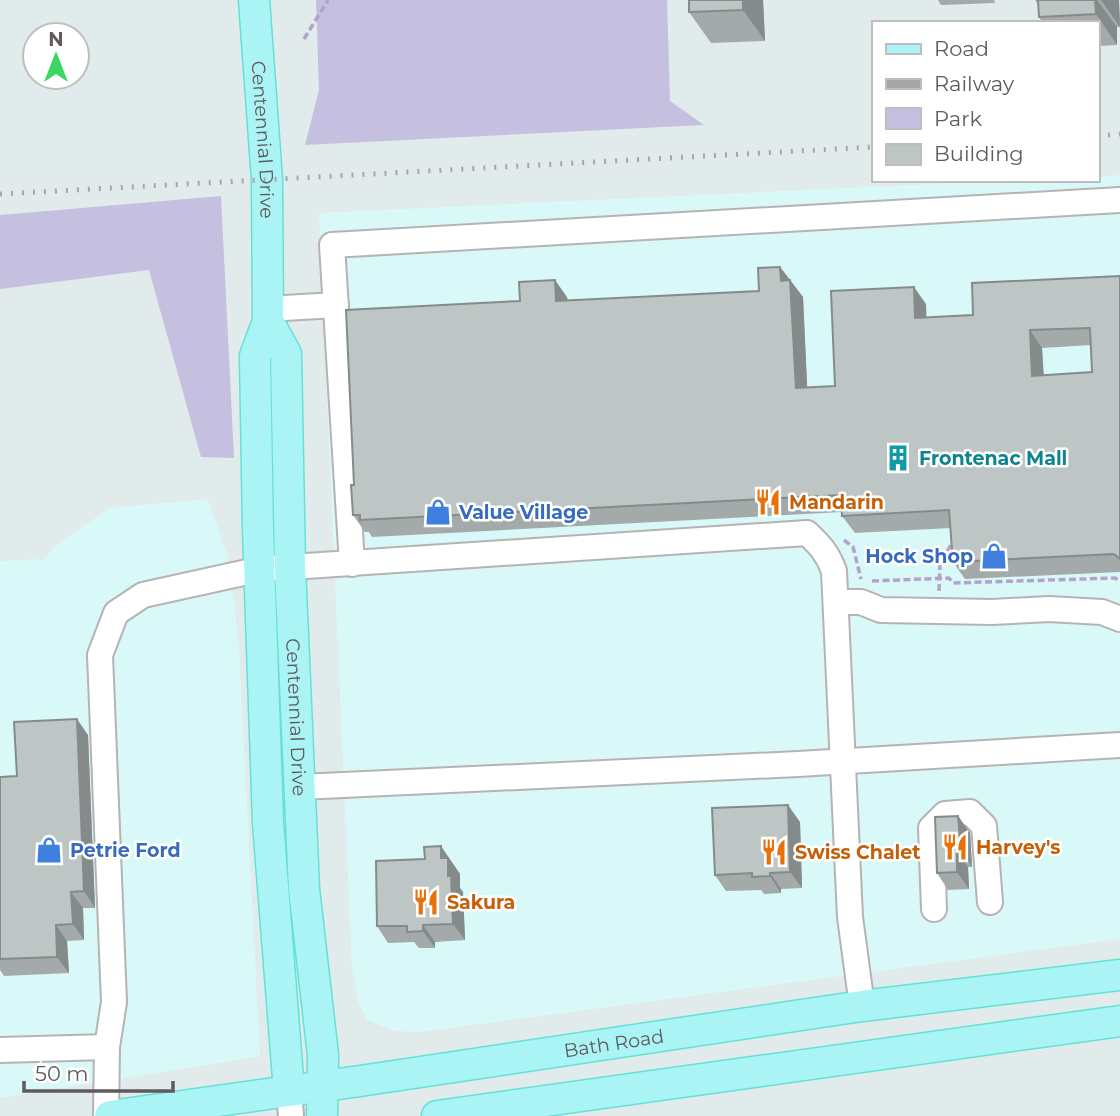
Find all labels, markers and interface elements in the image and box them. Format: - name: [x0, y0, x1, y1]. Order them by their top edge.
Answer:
- north arrow: [21, 21, 91, 91]
- legend: [872, 21, 1099, 182]
- text: N: [48, 28, 64, 51]
- text: Road: [934, 36, 989, 61]
- street label: Centennial Drive: [247, 60, 279, 219]
- text: Railway: [934, 71, 1015, 96]
- text: Park: [934, 106, 982, 131]
- text: Building: [934, 141, 1024, 166]
- building icon: Frontenac Mall: [883, 443, 913, 473]
- place label: Frontenac Mall: [919, 447, 1067, 470]
- restaurant icon: Mandarin: [753, 487, 783, 517]
- place label: Mandarin: [789, 491, 884, 514]
- shop icon: Value Village: [423, 497, 453, 527]
- place label: Value Village: [458, 501, 588, 524]
- shop icon: Hock Shop: [979, 541, 1009, 571]
- place label: Hock Shop: [865, 545, 973, 568]
- street label: Centennial Drive: [282, 638, 311, 797]
- restaurant icon: Harvey's: [940, 832, 970, 862]
- shop icon: Petrie Ford: [34, 835, 64, 865]
- place label: Harvey's: [976, 836, 1060, 859]
- restaurant icon: Swiss Chalet: [759, 837, 789, 867]
- place label: Petrie Ford: [70, 839, 181, 862]
- place label: Swiss Chalet: [795, 841, 921, 864]
- restaurant icon: Sakura: [411, 887, 441, 917]
- place label: Sakura: [447, 891, 515, 914]
- street label: Bath Road: [562, 1024, 665, 1062]
- scale bar: [24, 1050, 173, 1094]
- text: 50 m: [35, 1061, 89, 1086]

